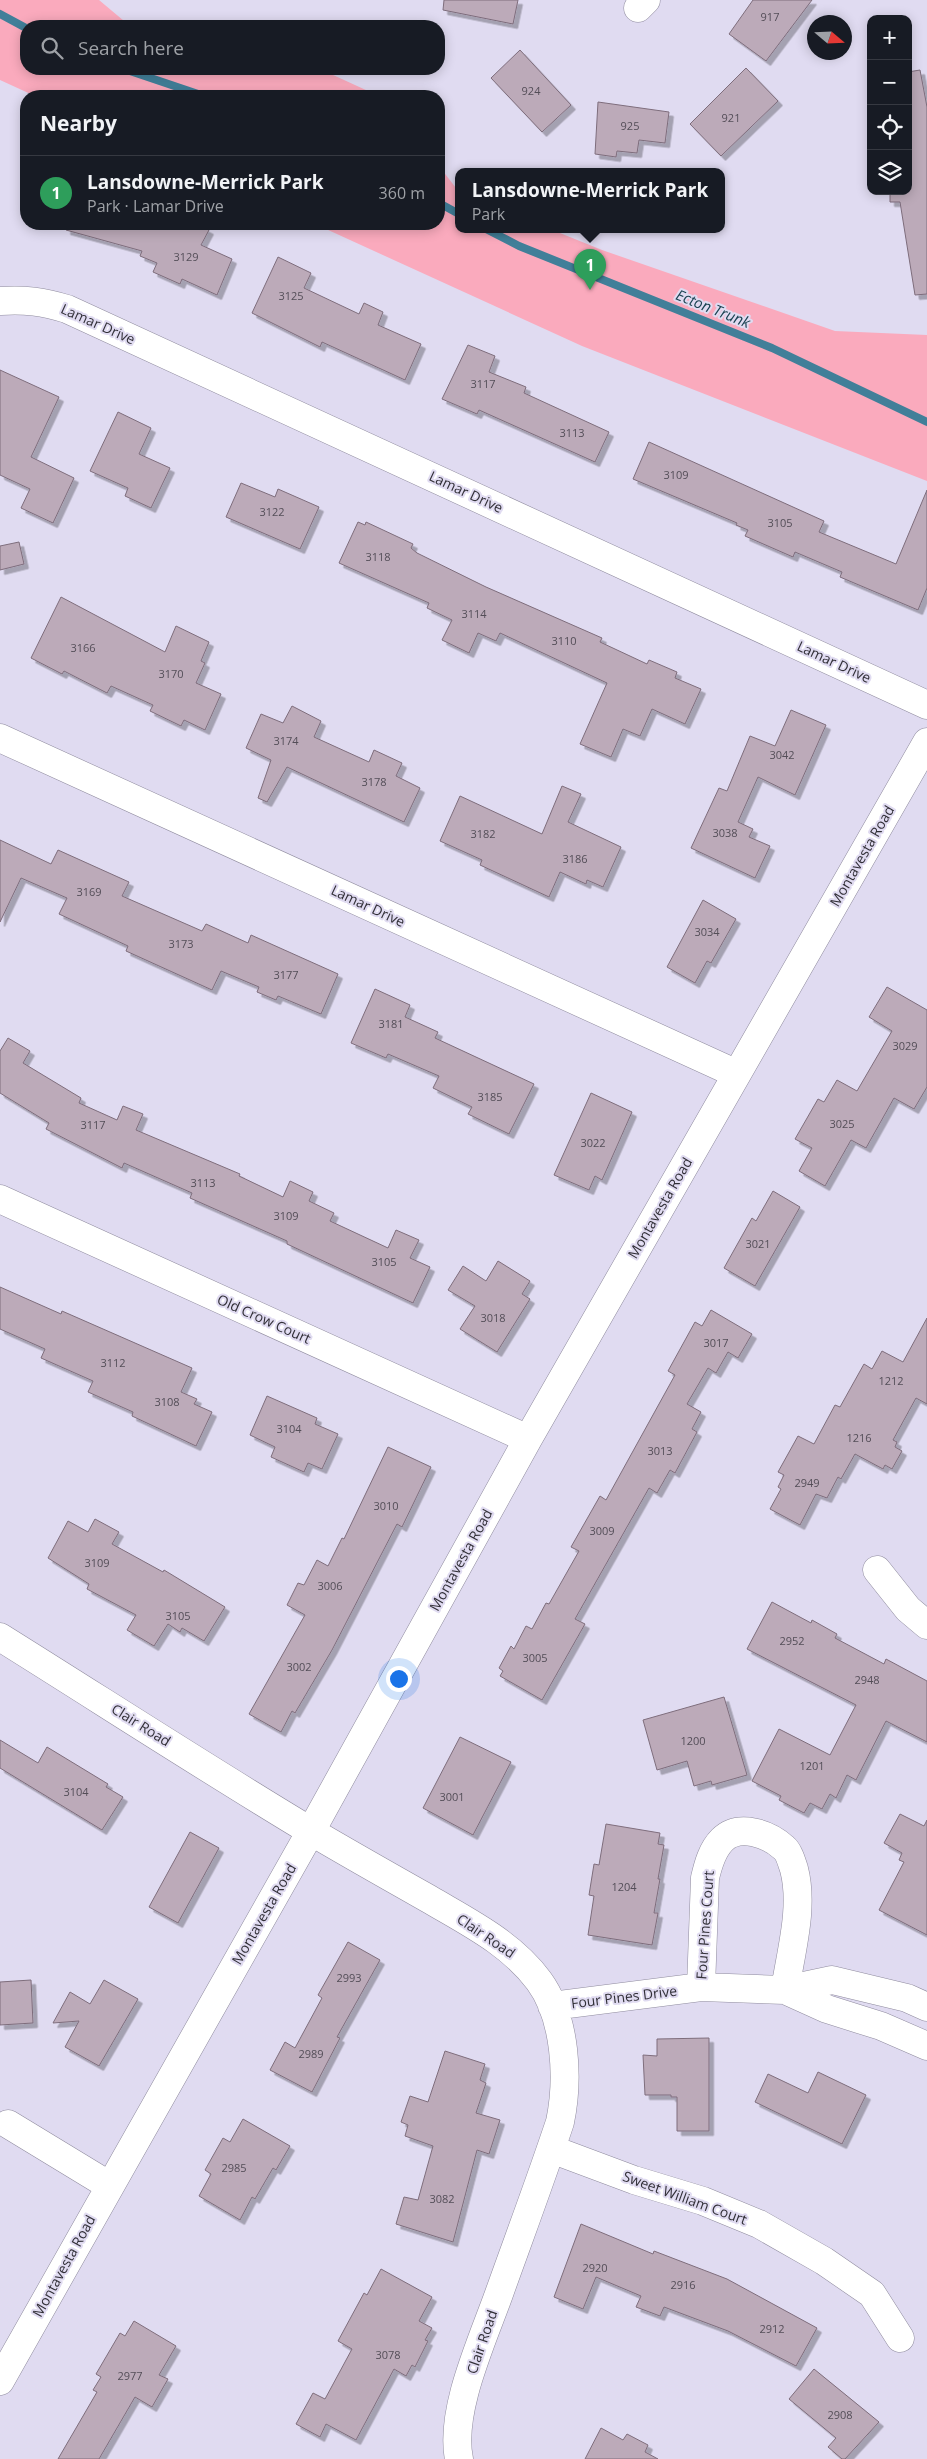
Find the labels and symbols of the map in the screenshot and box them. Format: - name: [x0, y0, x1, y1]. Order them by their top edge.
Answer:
- house number: 917: [761, 9, 779, 24]
- north arrow: [807, 15, 852, 60]
- house number: 924: [522, 83, 541, 98]
- house number: 921: [722, 110, 740, 125]
- house number: 925: [621, 118, 639, 133]
- house number: 3129: [173, 249, 199, 264]
- pin: 1: [574, 249, 606, 290]
- water label: Ecton Trunk: [673, 284, 754, 332]
- house number: 3125: [278, 288, 304, 303]
- street label: Lamar Drive: [58, 299, 138, 348]
- house number: 3117: [470, 376, 496, 391]
- house number: 3113: [559, 425, 585, 440]
- street label: Lamar Drive: [426, 466, 506, 517]
- house number: 3109: [663, 467, 689, 482]
- house number: 3122: [259, 504, 285, 519]
- house number: 3105: [767, 515, 793, 530]
- house number: 3118: [365, 549, 391, 564]
- house number: 3114: [461, 606, 487, 621]
- house number: 3110: [551, 633, 577, 648]
- street label: Lamar Drive: [794, 636, 874, 687]
- house number: 3166: [70, 640, 96, 655]
- house number: 3170: [158, 666, 184, 681]
- house number: 3174: [273, 733, 299, 748]
- house number: 3042: [769, 747, 795, 762]
- house number: 3178: [361, 774, 387, 789]
- street label: Montavesta Road: [825, 802, 898, 910]
- house number: 3038: [712, 825, 738, 840]
- house number: 3182: [470, 826, 496, 841]
- house number: 3186: [562, 851, 588, 866]
- street label: Lamar Drive: [328, 880, 408, 931]
- house number: 3169: [76, 884, 102, 899]
- house number: 3034: [694, 924, 720, 939]
- house number: 3173: [168, 936, 194, 951]
- house number: 3177: [273, 967, 299, 982]
- house number: 3181: [378, 1016, 404, 1031]
- house number: 3029: [892, 1038, 918, 1053]
- house number: 3185: [477, 1089, 503, 1104]
- house number: 3025: [829, 1116, 855, 1131]
- house number: 3117: [80, 1117, 106, 1132]
- house number: 3022: [580, 1135, 606, 1150]
- street label: Montavesta Road: [623, 1154, 696, 1262]
- house number: 3113: [190, 1175, 216, 1190]
- house number: 3109: [273, 1208, 299, 1223]
- house number: 3021: [745, 1236, 771, 1251]
- house number: 3105: [371, 1254, 397, 1269]
- street label: Old Crow Court: [214, 1289, 314, 1348]
- house number: 3018: [480, 1310, 506, 1325]
- house number: 3017: [703, 1335, 729, 1350]
- house number: 3112: [100, 1355, 126, 1370]
- house number: 1212: [878, 1373, 904, 1388]
- house number: 3108: [154, 1394, 180, 1409]
- house number: 3104: [276, 1421, 302, 1436]
- house number: 1216: [846, 1430, 872, 1445]
- house number: 3013: [647, 1443, 673, 1458]
- house number: 2949: [794, 1475, 820, 1490]
- house number: 3010: [373, 1498, 399, 1513]
- street label: Montavesta Road: [425, 1505, 496, 1614]
- house number: 3009: [589, 1523, 615, 1538]
- house number: 3109: [84, 1555, 110, 1570]
- house number: 3006: [317, 1578, 343, 1593]
- house number: 3105: [165, 1608, 191, 1623]
- house number: 2952: [779, 1633, 805, 1648]
- house number: 3005: [522, 1650, 548, 1665]
- house number: 3002: [286, 1659, 312, 1674]
- your location: [386, 1666, 412, 1692]
- house number: 2948: [854, 1672, 880, 1687]
- street label: Clair Road: [108, 1699, 174, 1750]
- house number: 1200: [680, 1733, 706, 1748]
- house number: 1201: [799, 1758, 825, 1773]
- house number: 3104: [63, 1784, 89, 1799]
- house number: 3001: [439, 1789, 465, 1804]
- street label: Montavesta Road: [227, 1860, 300, 1968]
- street label: Four Pines Court: [691, 1870, 718, 1980]
- house number: 1204: [611, 1879, 637, 1894]
- street label: Clair Road: [453, 1909, 519, 1962]
- house number: 2993: [336, 1970, 362, 1985]
- street label: Four Pines Drive: [570, 1981, 678, 2012]
- house number: 2989: [298, 2046, 324, 2061]
- house number: 2985: [221, 2160, 247, 2175]
- street label: Sweet William Court: [620, 2166, 750, 2229]
- house number: 3082: [429, 2191, 455, 2206]
- street label: Montavesta Road: [28, 2211, 99, 2320]
- house number: 2920: [582, 2260, 608, 2275]
- house number: 2916: [670, 2277, 696, 2292]
- street label: Clair Road: [462, 2307, 501, 2376]
- house number: 2912: [759, 2321, 785, 2336]
- house number: 3078: [375, 2347, 401, 2362]
- house number: 2977: [117, 2368, 143, 2383]
- house number: 2908: [827, 2407, 853, 2422]

